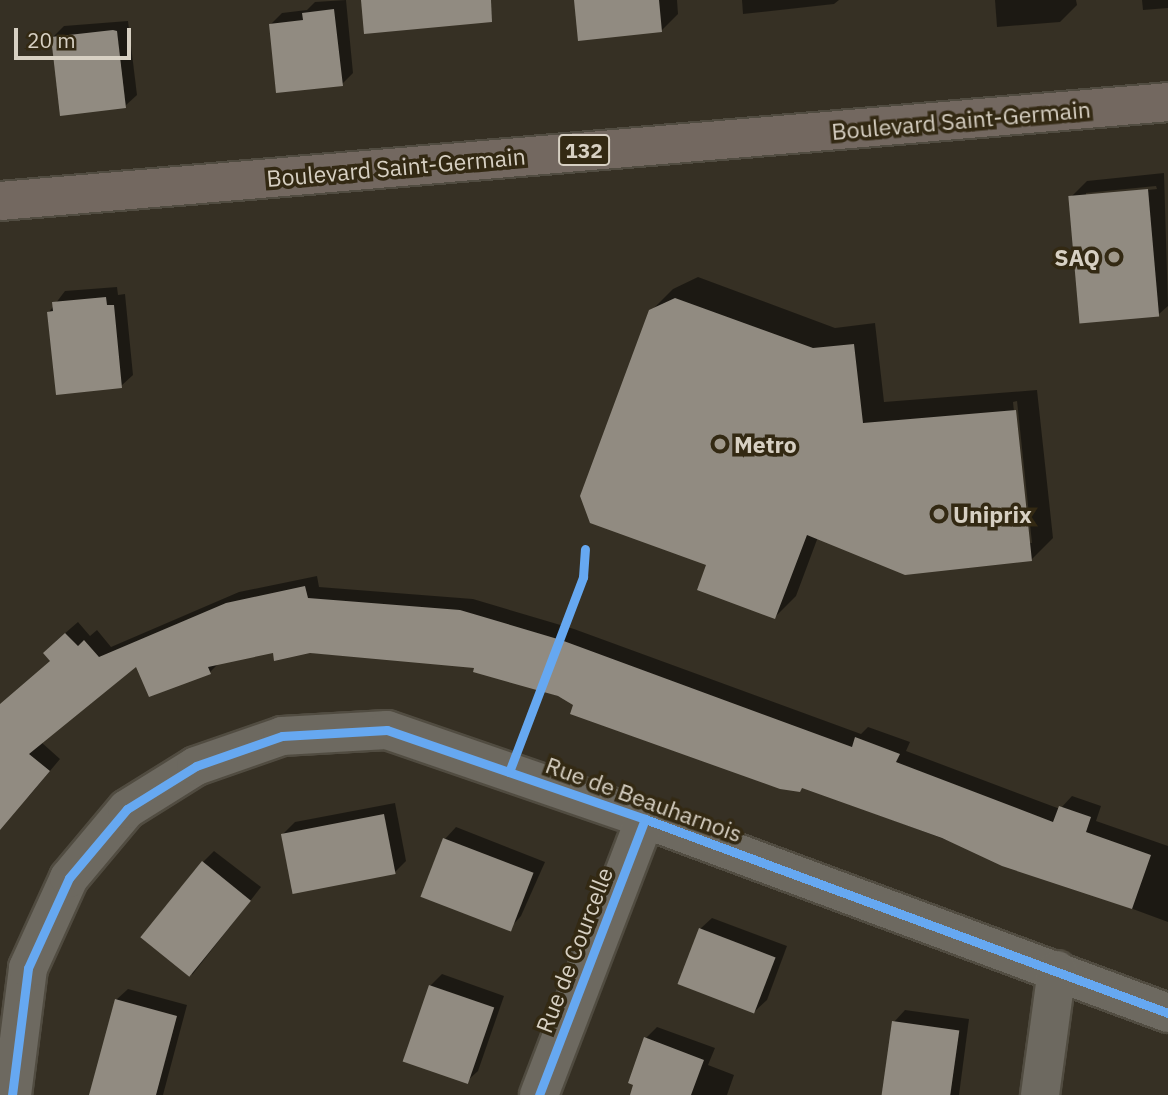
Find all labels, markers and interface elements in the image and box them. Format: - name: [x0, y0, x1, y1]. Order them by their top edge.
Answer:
- scale bar: [18, 14, 135, 58]
- text: 20 m: [27, 26, 76, 54]
- street label: Boulevard Saint-Germain: [830, 95, 1092, 145]
- road number: 132: [558, 132, 610, 168]
- street label: Boulevard Saint-Germain: [265, 142, 527, 192]
- place label: SAQ: [1054, 243, 1100, 271]
- marker: SAQ: [1106, 249, 1122, 265]
- place label: Metro: [734, 430, 797, 458]
- marker: Metro: [712, 436, 728, 452]
- place label: Uniprix: [953, 500, 1032, 528]
- marker: Uniprix: [931, 506, 947, 522]
- street label: Rue de Beauharnois: [542, 751, 746, 847]
- street label: Rue de Courcelle: [530, 863, 618, 1037]

